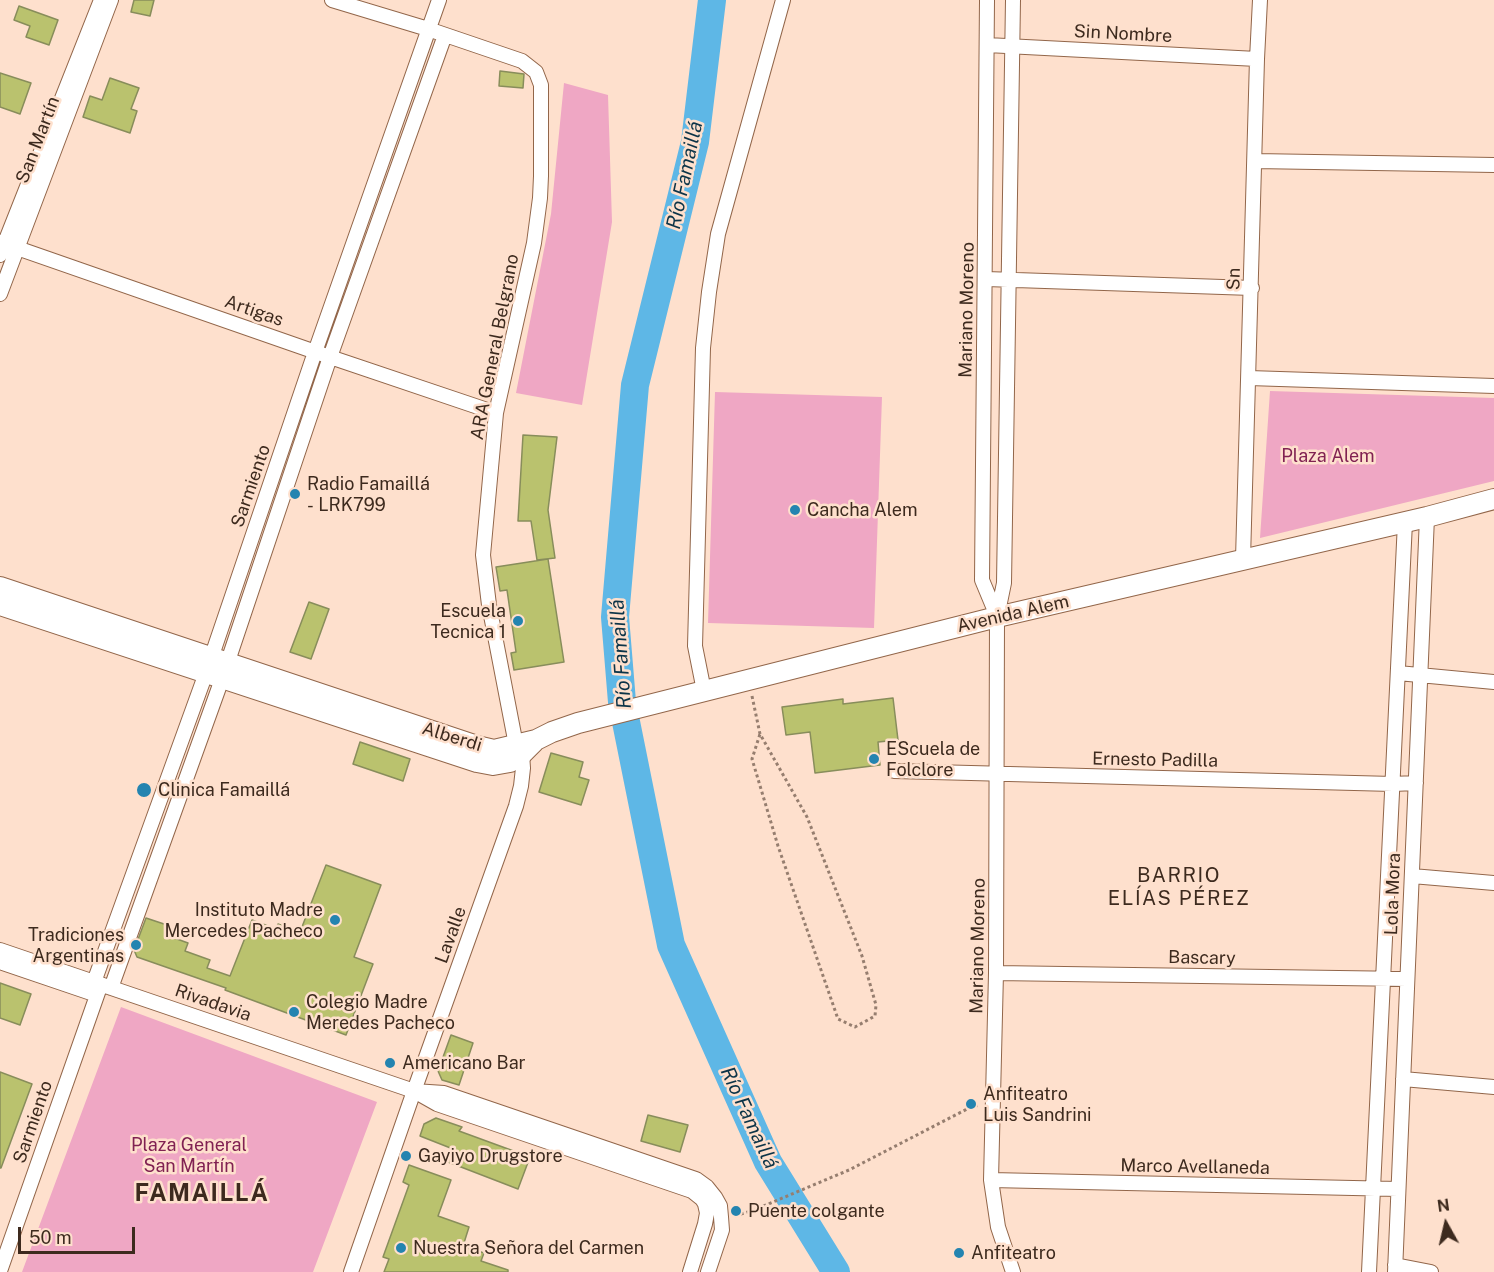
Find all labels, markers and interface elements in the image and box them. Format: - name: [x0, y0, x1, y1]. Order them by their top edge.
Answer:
- street label: Sin Nombre: [1073, 21, 1173, 47]
- street label: San Martín: [12, 94, 64, 186]
- water label: Río Famaillá: [662, 119, 708, 231]
- street label: Mariano Moreno: [955, 242, 979, 378]
- street label: ARA General Belgrano: [466, 252, 524, 442]
- street label: Sn: [1223, 267, 1245, 291]
- street label: Artigas: [222, 291, 286, 331]
- street label: Sarmiento: [227, 442, 275, 530]
- park label: Plaza Alem: [1281, 445, 1375, 467]
- place label: Radio Famaillá - LRK799: [307, 473, 430, 516]
- marker: Radio Famaillá - LRK799: [288, 487, 302, 501]
- place label: Cancha Alem: [807, 499, 917, 521]
- marker: Cancha Alem: [788, 503, 802, 517]
- street label: Avenida Alem: [955, 591, 1071, 637]
- water label: Río Famaillá: [605, 598, 637, 710]
- place label: Escuela Tecnica 1: [431, 600, 506, 642]
- marker: Escuela Tecnica 1: [511, 614, 525, 628]
- street label: Alberdi: [420, 718, 484, 756]
- place label: EScuela de Folclore: [886, 738, 980, 780]
- street label: Ernesto Padilla: [1092, 748, 1218, 772]
- marker: EScuela de Folclore: [867, 752, 881, 766]
- place label: Clinica Famaillá: [158, 779, 290, 801]
- marker: Clinica Famaillá: [135, 781, 153, 799]
- street label: Lola Mora: [1381, 852, 1405, 936]
- district label: BARRIO ELÍAS PÉREZ: [1108, 864, 1250, 911]
- street label: Mariano Moreno: [966, 878, 990, 1014]
- place label: Instituto Madre Mercedes Pacheco: [164, 899, 323, 942]
- street label: Lavalle: [431, 904, 471, 966]
- marker: Instituto Madre Mercedes Pacheco: [328, 913, 342, 927]
- place label: Tradiciones Argentinas: [28, 924, 124, 966]
- marker: Tradiciones Argentinas: [129, 938, 143, 952]
- street label: Bascary: [1168, 947, 1236, 969]
- street label: Rivadavia: [172, 980, 254, 1026]
- place label: Colegio Madre Meredes Pacheco: [306, 991, 455, 1034]
- marker: Colegio Madre Meredes Pacheco: [287, 1005, 301, 1019]
- place label: Americano Bar: [402, 1052, 526, 1074]
- marker: Americano Bar: [383, 1056, 397, 1070]
- water label: Río Famaillá: [715, 1063, 783, 1173]
- street label: Sarmiento: [9, 1078, 57, 1166]
- place label: Anfiteatro Luis Sandrini: [983, 1083, 1092, 1126]
- marker: Anfiteatro Luis Sandrini: [964, 1097, 978, 1111]
- park label: Plaza General San Martín: [131, 1134, 247, 1176]
- place label: Gayiyo Drugstore: [418, 1145, 563, 1167]
- marker: Gayiyo Drugstore: [399, 1149, 413, 1163]
- street label: Marco Avellaneda: [1120, 1155, 1270, 1179]
- district label: FAMAILLÁ: [135, 1180, 269, 1208]
- north arrow: [1416, 1194, 1476, 1254]
- text: N: [1436, 1195, 1451, 1216]
- place label: Puente colgante: [748, 1200, 885, 1222]
- marker: Puente colgante: [729, 1204, 743, 1218]
- scale bar: [21, 1215, 138, 1253]
- text: 50 m: [29, 1227, 72, 1248]
- place label: Nuestra Señora del Carmen: [413, 1237, 644, 1259]
- marker: Nuestra Señora del Carmen: [394, 1241, 408, 1255]
- place label: Anfiteatro: [971, 1242, 1056, 1264]
- marker: Anfiteatro: [952, 1246, 966, 1260]

